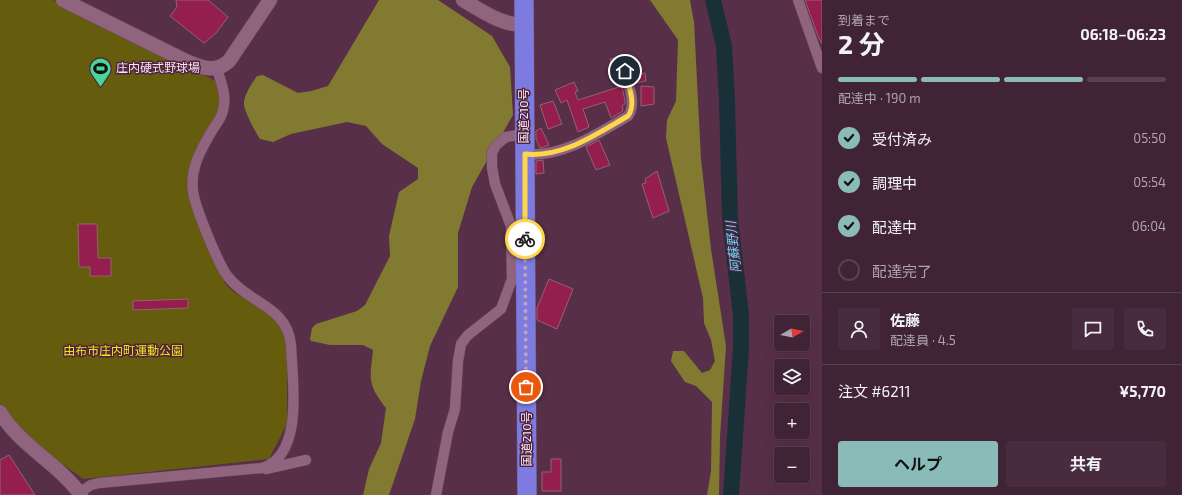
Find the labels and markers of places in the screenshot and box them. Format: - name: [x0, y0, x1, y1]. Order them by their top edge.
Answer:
- pin: [608, 54, 642, 88]
- sports icon: 庄内硬式野球場: [88, 55, 114, 88]
- place label: 庄内硬式野球場: [116, 60, 200, 74]
- pin: [509, 370, 543, 404]

